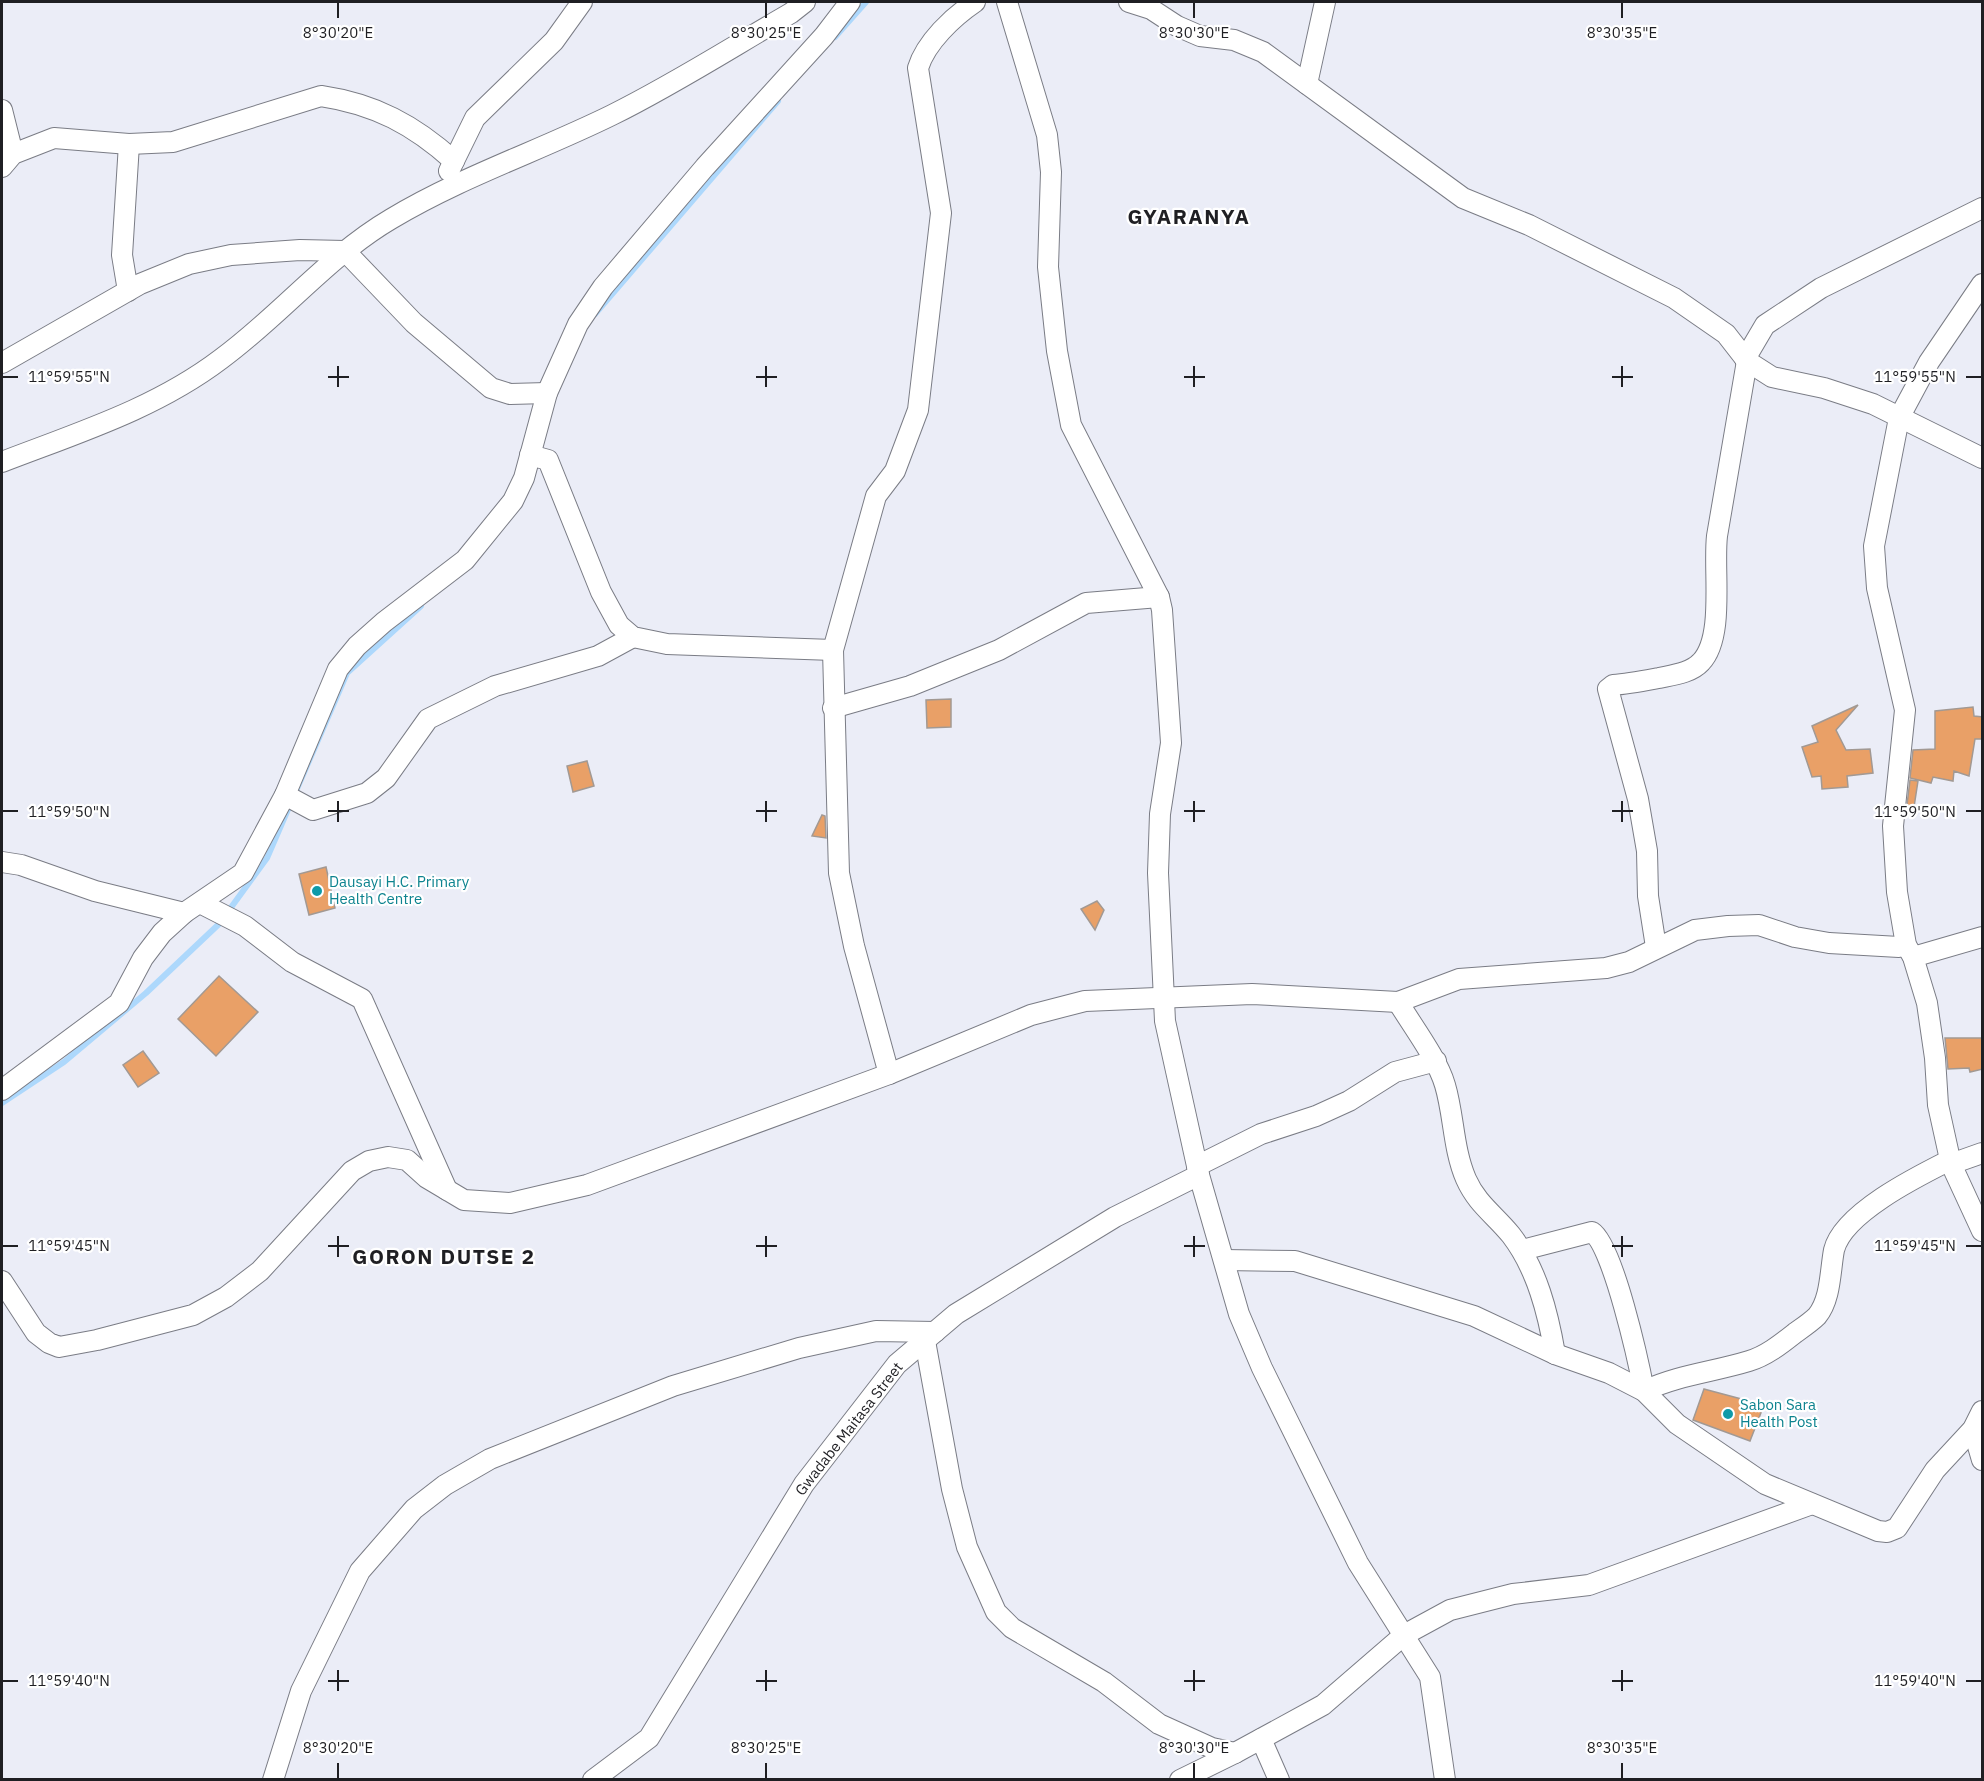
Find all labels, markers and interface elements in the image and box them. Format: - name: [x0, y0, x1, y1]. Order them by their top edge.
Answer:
- text: 8°30'20"E: [303, 23, 373, 42]
- text: 8°30'25"E: [731, 23, 801, 42]
- text: 8°30'30"E: [1159, 23, 1229, 42]
- text: 8°30'35"E: [1587, 23, 1657, 42]
- district label: GYARANYA: [1127, 202, 1251, 230]
- text: 11°59'55"N: [28, 367, 110, 386]
- text: 11°59'55"N: [1874, 367, 1956, 386]
- text: 11°59'50"N: [28, 802, 110, 821]
- text: 11°59'50"N: [1874, 802, 1956, 821]
- place label: Dausayi H.C. Primary Health Centre: [329, 872, 470, 908]
- marker: Dausayi H.C. Primary Health Centre: [310, 884, 324, 898]
- text: 11°59'45"N: [28, 1236, 110, 1255]
- text: 11°59'45"N: [1874, 1236, 1956, 1255]
- district label: GORON DUTSE 2: [352, 1242, 536, 1270]
- street label: Gwadabe Maitasa Street: [791, 1358, 907, 1499]
- place label: Sabon Sara Health Post: [1740, 1395, 1818, 1431]
- marker: Sabon Sara Health Post: [1721, 1407, 1735, 1421]
- text: 11°59'40"N: [28, 1671, 110, 1690]
- text: 11°59'40"N: [1874, 1671, 1956, 1690]
- text: 8°30'20"E: [303, 1738, 373, 1757]
- text: 8°30'25"E: [731, 1738, 801, 1757]
- text: 8°30'30"E: [1159, 1738, 1229, 1757]
- text: 8°30'35"E: [1587, 1738, 1657, 1757]

